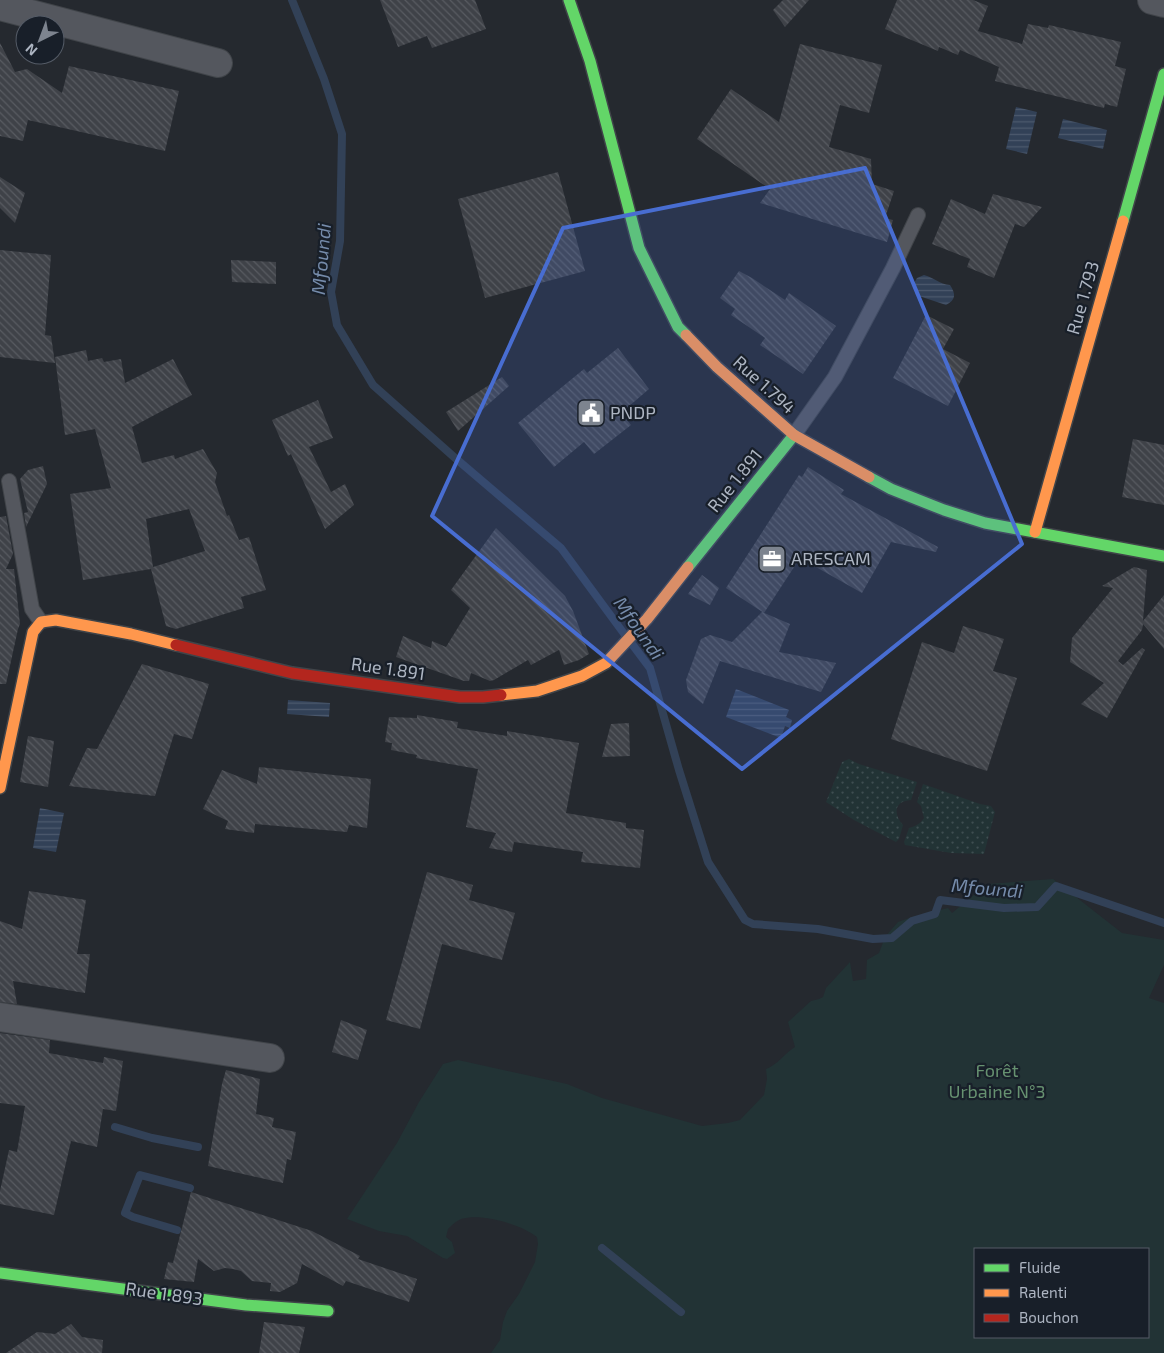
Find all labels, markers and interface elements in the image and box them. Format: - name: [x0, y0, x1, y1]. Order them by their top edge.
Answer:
- north arrow: [15, 15, 65, 65]
- text: N: [22, 40, 40, 60]
- water label: Mfoundi: [306, 222, 335, 296]
- street label: Rue 1.793: [1061, 259, 1103, 337]
- street label: Rue 1.794: [729, 351, 800, 418]
- public building icon: PNDP: [576, 398, 606, 428]
- place label: PNDP: [610, 401, 656, 423]
- street label: Rue 1.891: [702, 444, 766, 516]
- office icon: ARESCAM: [757, 544, 787, 574]
- place label: ARESCAM: [791, 547, 871, 569]
- water label: Mfoundi: [609, 592, 670, 664]
- street label: Rue 1.891: [350, 652, 427, 684]
- water label: Mfoundi: [950, 873, 1024, 902]
- park label: Forêt Urbaine N°3: [948, 1059, 1046, 1102]
- legend: [974, 1248, 1149, 1338]
- text: Fluide: [1019, 1258, 1060, 1276]
- street label: Rue 1.893: [124, 1277, 204, 1309]
- text: Ralenti: [1019, 1283, 1067, 1301]
- text: Bouchon: [1019, 1308, 1079, 1326]

